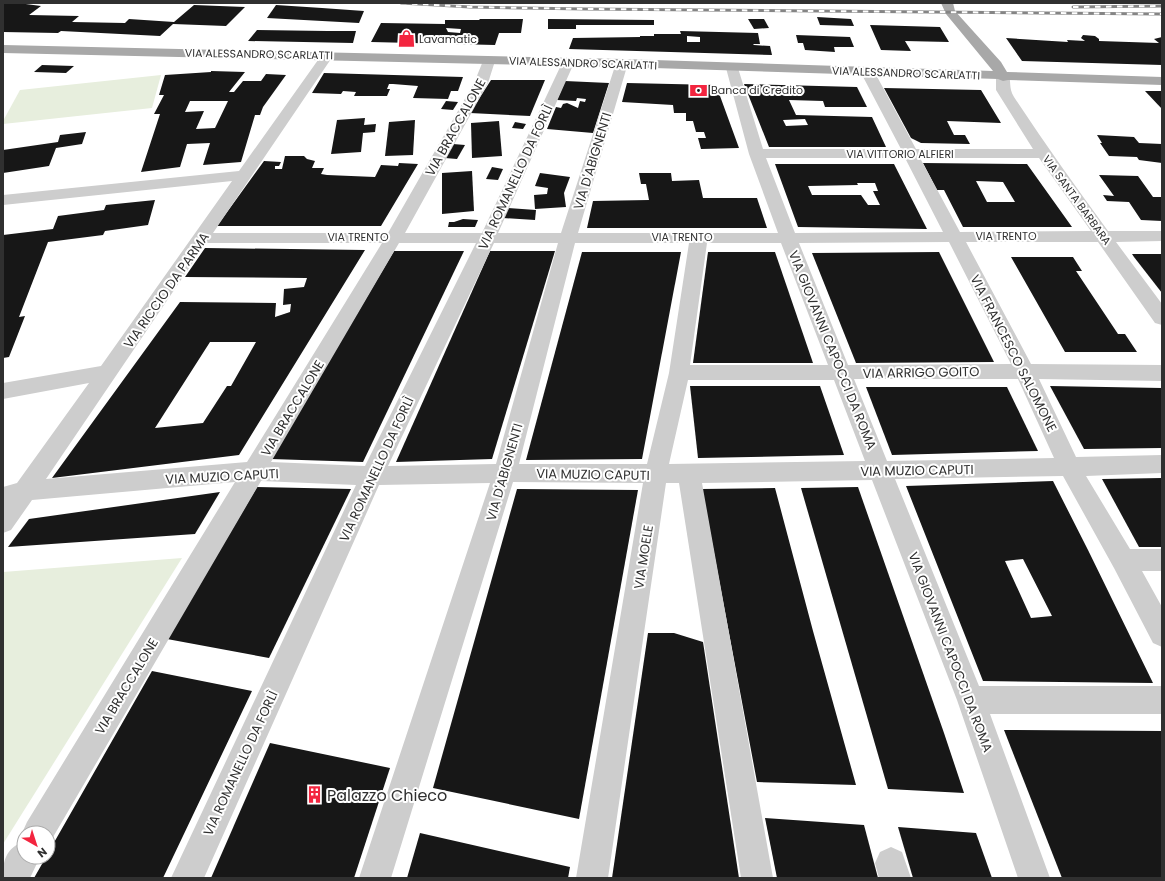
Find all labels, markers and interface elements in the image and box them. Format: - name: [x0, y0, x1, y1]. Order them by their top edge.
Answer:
- shop icon: Lavamatic: [396, 29, 416, 49]
- place label: Lavamatic: [419, 31, 477, 47]
- street label: VIA ALESSANDRO SCARLATTI: [185, 45, 333, 63]
- street label: VIA ALESSANDRO SCARLATTI: [509, 52, 657, 74]
- street label: VIA ALESSANDRO SCARLATTI: [832, 62, 980, 84]
- street label: VIA BRACCALONE: [421, 75, 490, 180]
- bank icon: Banca di Credito: [688, 80, 708, 100]
- place label: Banca di Credito: [711, 82, 803, 98]
- street label: VIA ROMANELLO DA FORLÌ: [473, 102, 557, 253]
- street label: VIA D'ABIGNENTI: [569, 110, 616, 212]
- street label: VIA VITTORIO ALFIERI: [846, 146, 954, 162]
- street label: VIA SANTA BARBARA: [1039, 152, 1115, 249]
- street label: VIA RICCIO DA PARMA: [119, 228, 214, 352]
- street label: VIA TRENTO: [975, 228, 1037, 244]
- street label: VIA TRENTO: [327, 229, 389, 245]
- street label: VIA TRENTO: [651, 229, 713, 245]
- street label: VIA GIOVANNI CAPOCCI DA ROMA: [784, 248, 881, 453]
- street label: VIA FRANCESCO SALOMONE: [966, 271, 1062, 435]
- street label: VIA BRACCALONE: [256, 357, 329, 460]
- street label: VIA ARRIGO GOITO: [863, 362, 979, 383]
- street label: VIA ROMANELLO DA FORLÌ: [334, 394, 418, 545]
- street label: VIA D'ABIGNENTI: [481, 421, 527, 523]
- street label: VIA MUZIO CAPUTI: [860, 460, 974, 481]
- street label: VIA MUZIO CAPUTI: [165, 464, 279, 489]
- street label: VIA MUZIO CAPUTI: [536, 464, 650, 485]
- street label: VIA MOELE: [629, 524, 658, 590]
- street label: VIA GIOVANNI CAPOCCI DA ROMA: [903, 549, 998, 755]
- street label: VIA BRACCALONE: [90, 635, 163, 738]
- street label: VIA ROMANELLO DA FORLÌ: [198, 688, 282, 839]
- place label: Palazzo Chieco: [327, 784, 447, 807]
- building icon: Palazzo Chieco: [304, 785, 324, 805]
- north arrow: [16, 825, 56, 865]
- text: N: [34, 844, 51, 862]

